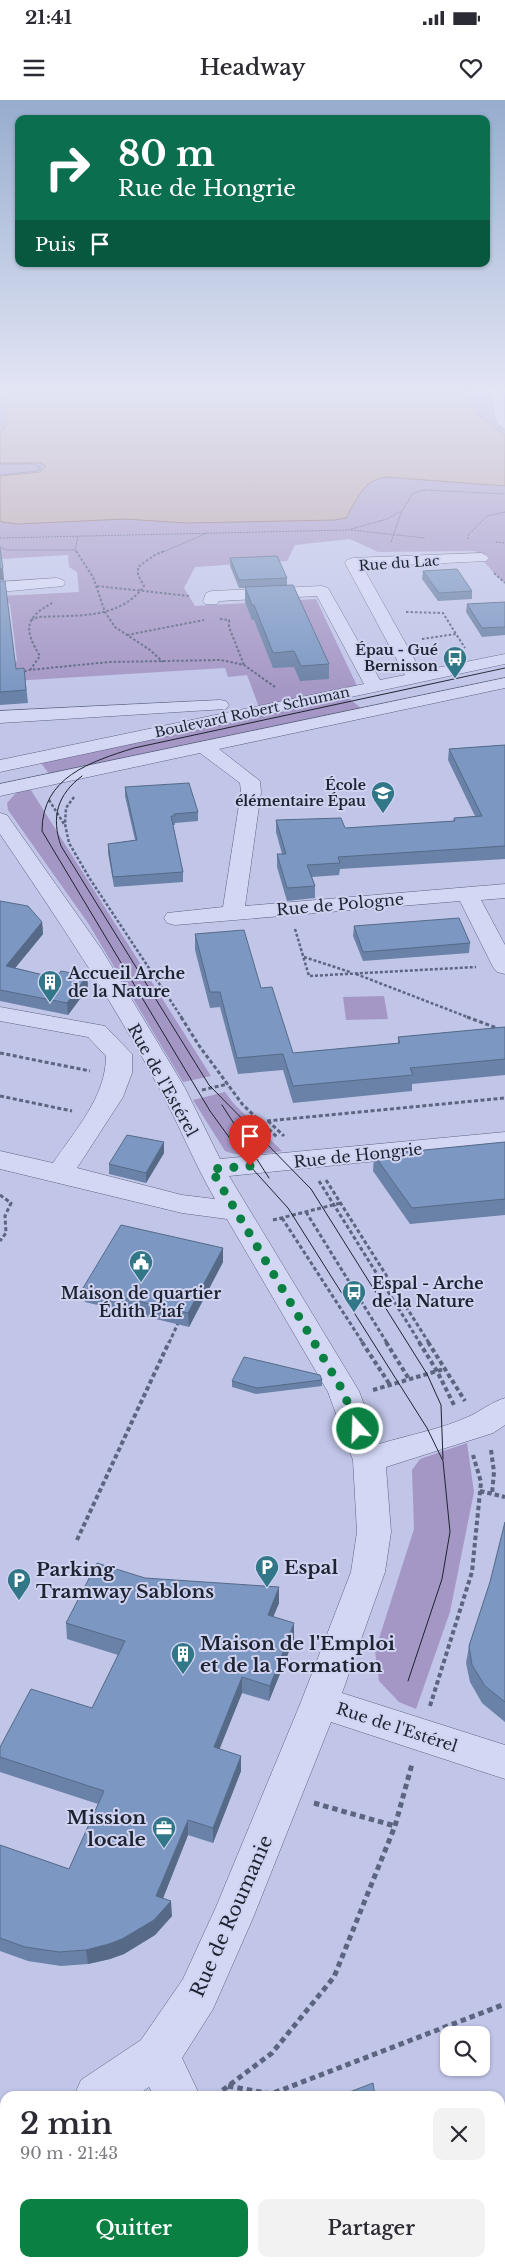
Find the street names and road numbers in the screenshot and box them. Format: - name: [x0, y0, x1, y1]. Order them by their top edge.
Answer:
- street label: Rue du Lac: [358, 551, 440, 575]
- street label: Boulevard Robert Schuman: [153, 682, 352, 741]
- street label: Rue de Pologne: [275, 888, 405, 920]
- street label: Rue de l'Estérel: [124, 1020, 202, 1140]
- street label: Rue de Hongrie: [293, 1138, 423, 1172]
- street label: Rue de l'Estérel: [334, 1698, 460, 1756]
- street label: Rue de Roumanie: [185, 1832, 277, 2001]

